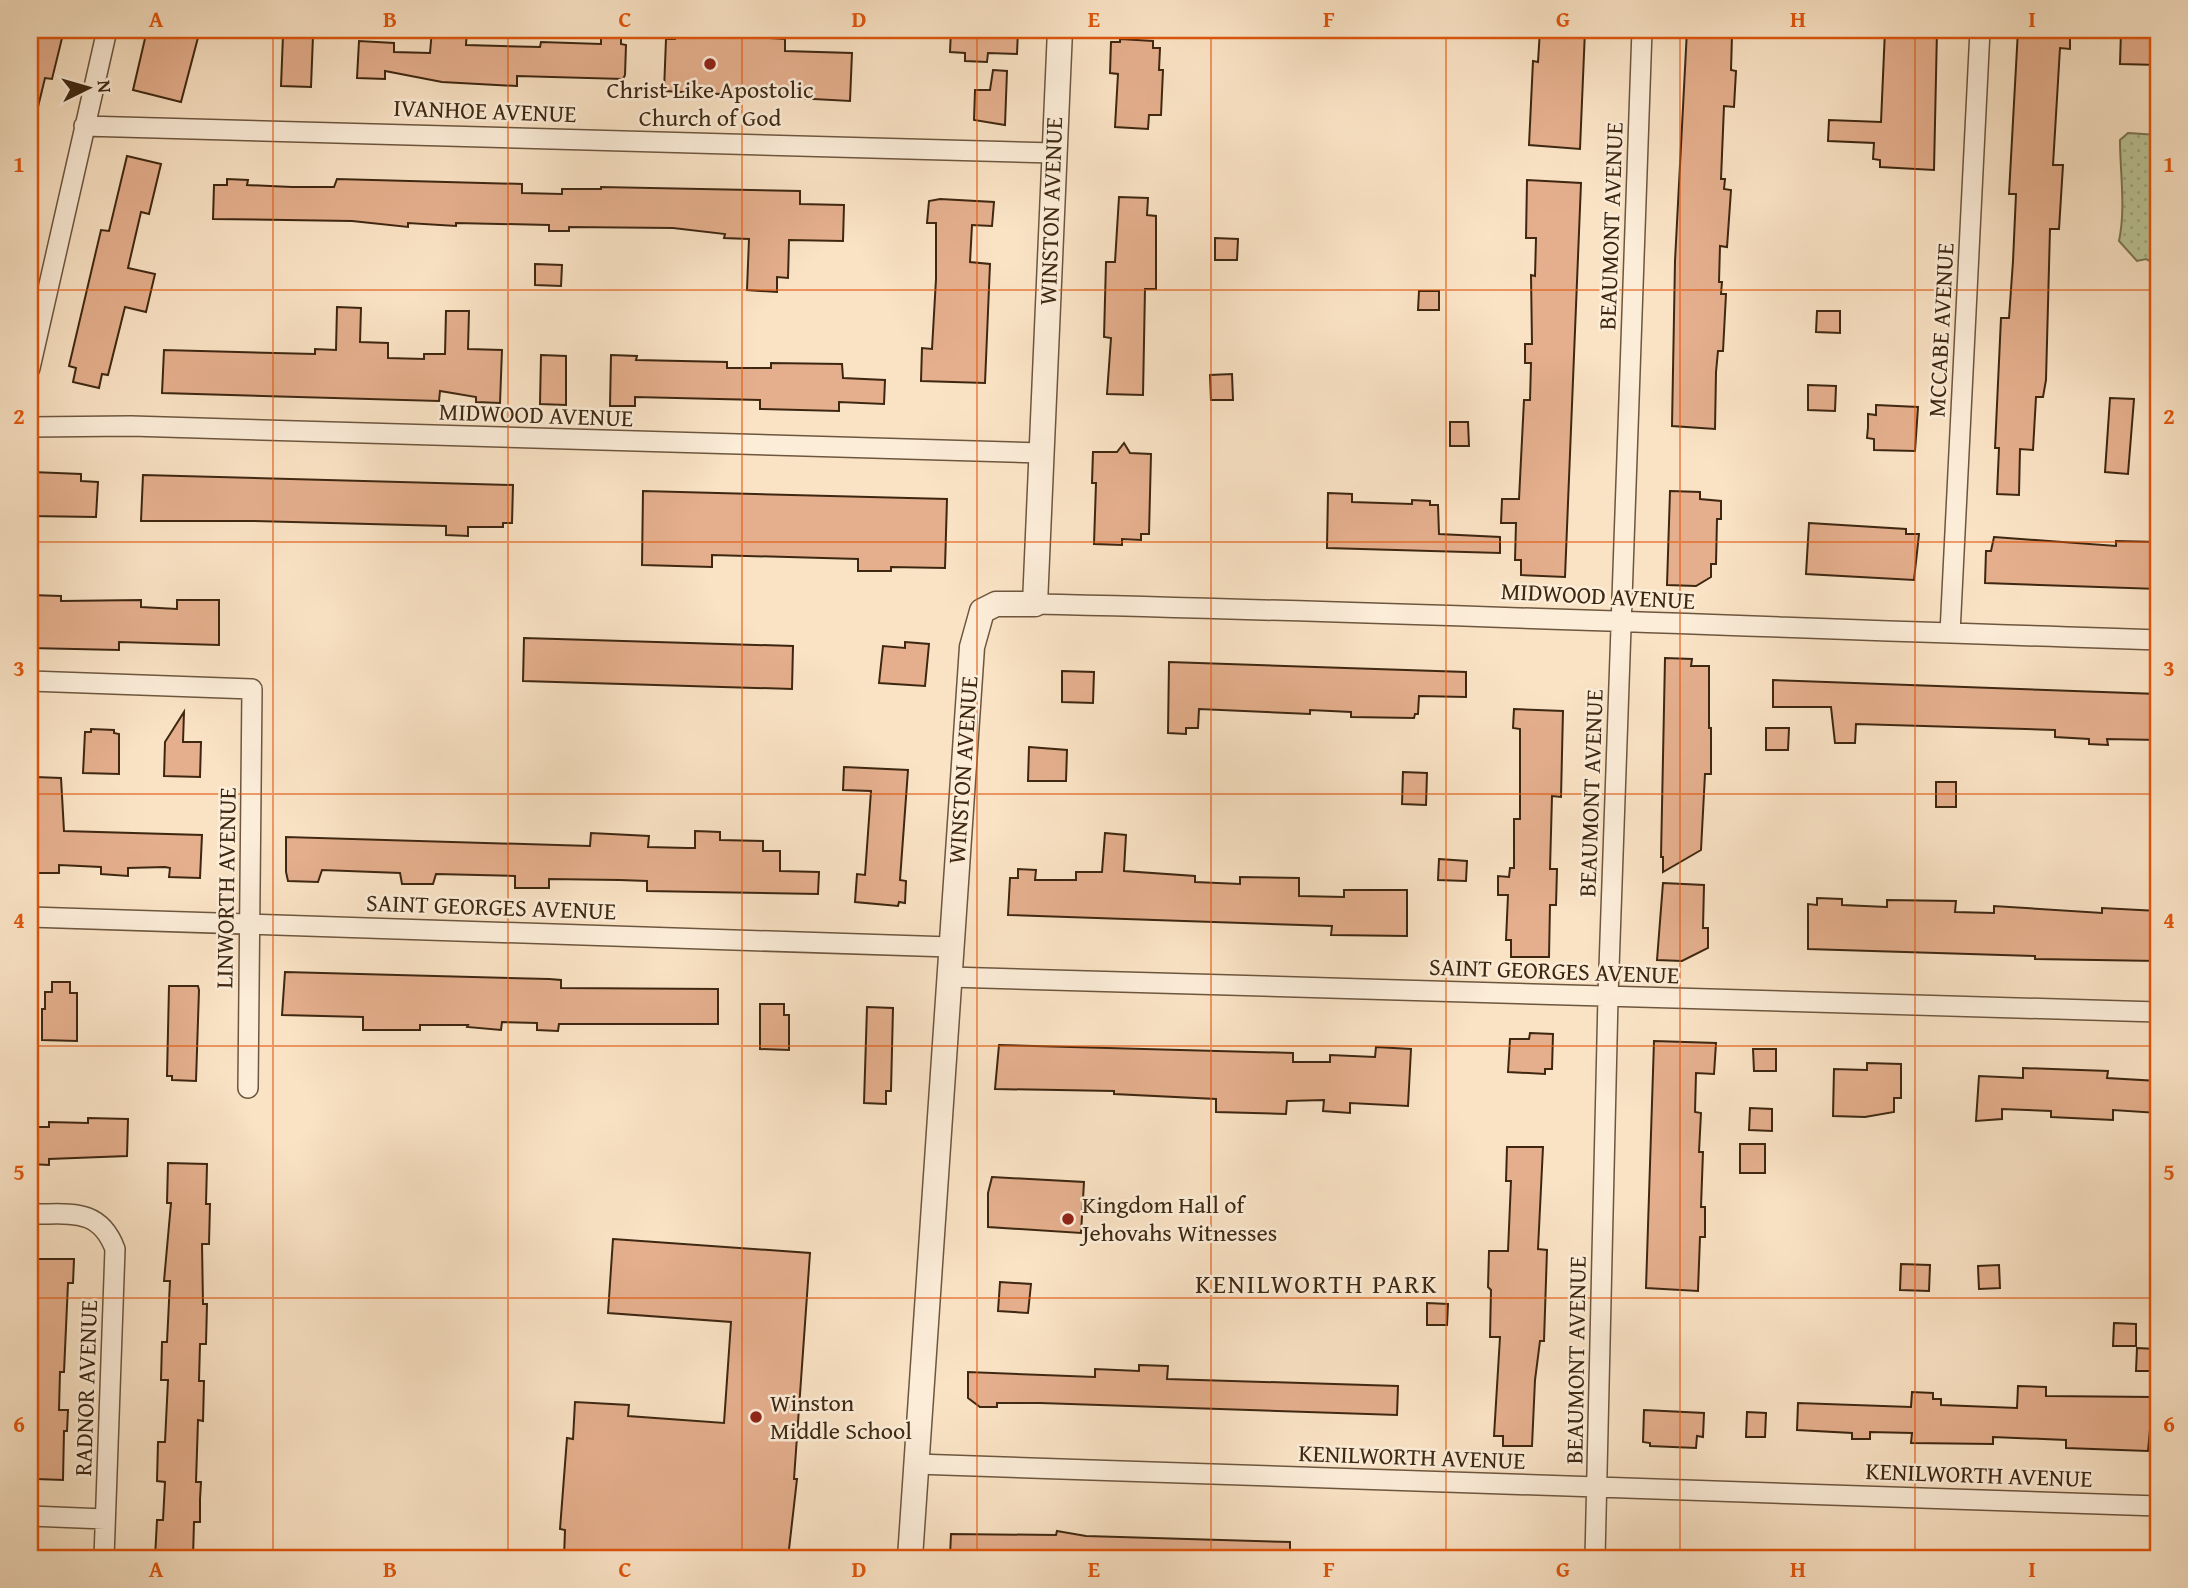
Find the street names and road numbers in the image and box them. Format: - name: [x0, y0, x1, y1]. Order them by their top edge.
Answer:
- street label: IVANHOE AVENUE: [393, 90, 577, 131]
- street label: WINSTON AVENUE: [1030, 116, 1071, 306]
- street label: BEAUMONT AVENUE: [1589, 121, 1632, 331]
- street label: MCCABE AVENUE: [1918, 242, 1963, 418]
- street label: MIDWOOD AVENUE: [438, 394, 634, 435]
- street label: MIDWOOD AVENUE: [1500, 573, 1696, 618]
- street label: WINSTON AVENUE: [938, 675, 987, 865]
- street label: BEAUMONT AVENUE: [1569, 688, 1612, 898]
- street label: LINWORTH AVENUE: [206, 787, 245, 989]
- street label: SAINT GEORGES AVENUE: [365, 885, 617, 928]
- street label: SAINT GEORGES AVENUE: [1428, 949, 1680, 992]
- street label: BEAUMONT AVENUE: [1556, 1256, 1595, 1464]
- street label: RADNOR AVENUE: [65, 1299, 106, 1477]
- street label: KENILWORTH AVENUE: [1298, 1435, 1526, 1478]
- street label: KENILWORTH AVENUE: [1865, 1453, 2093, 1496]

